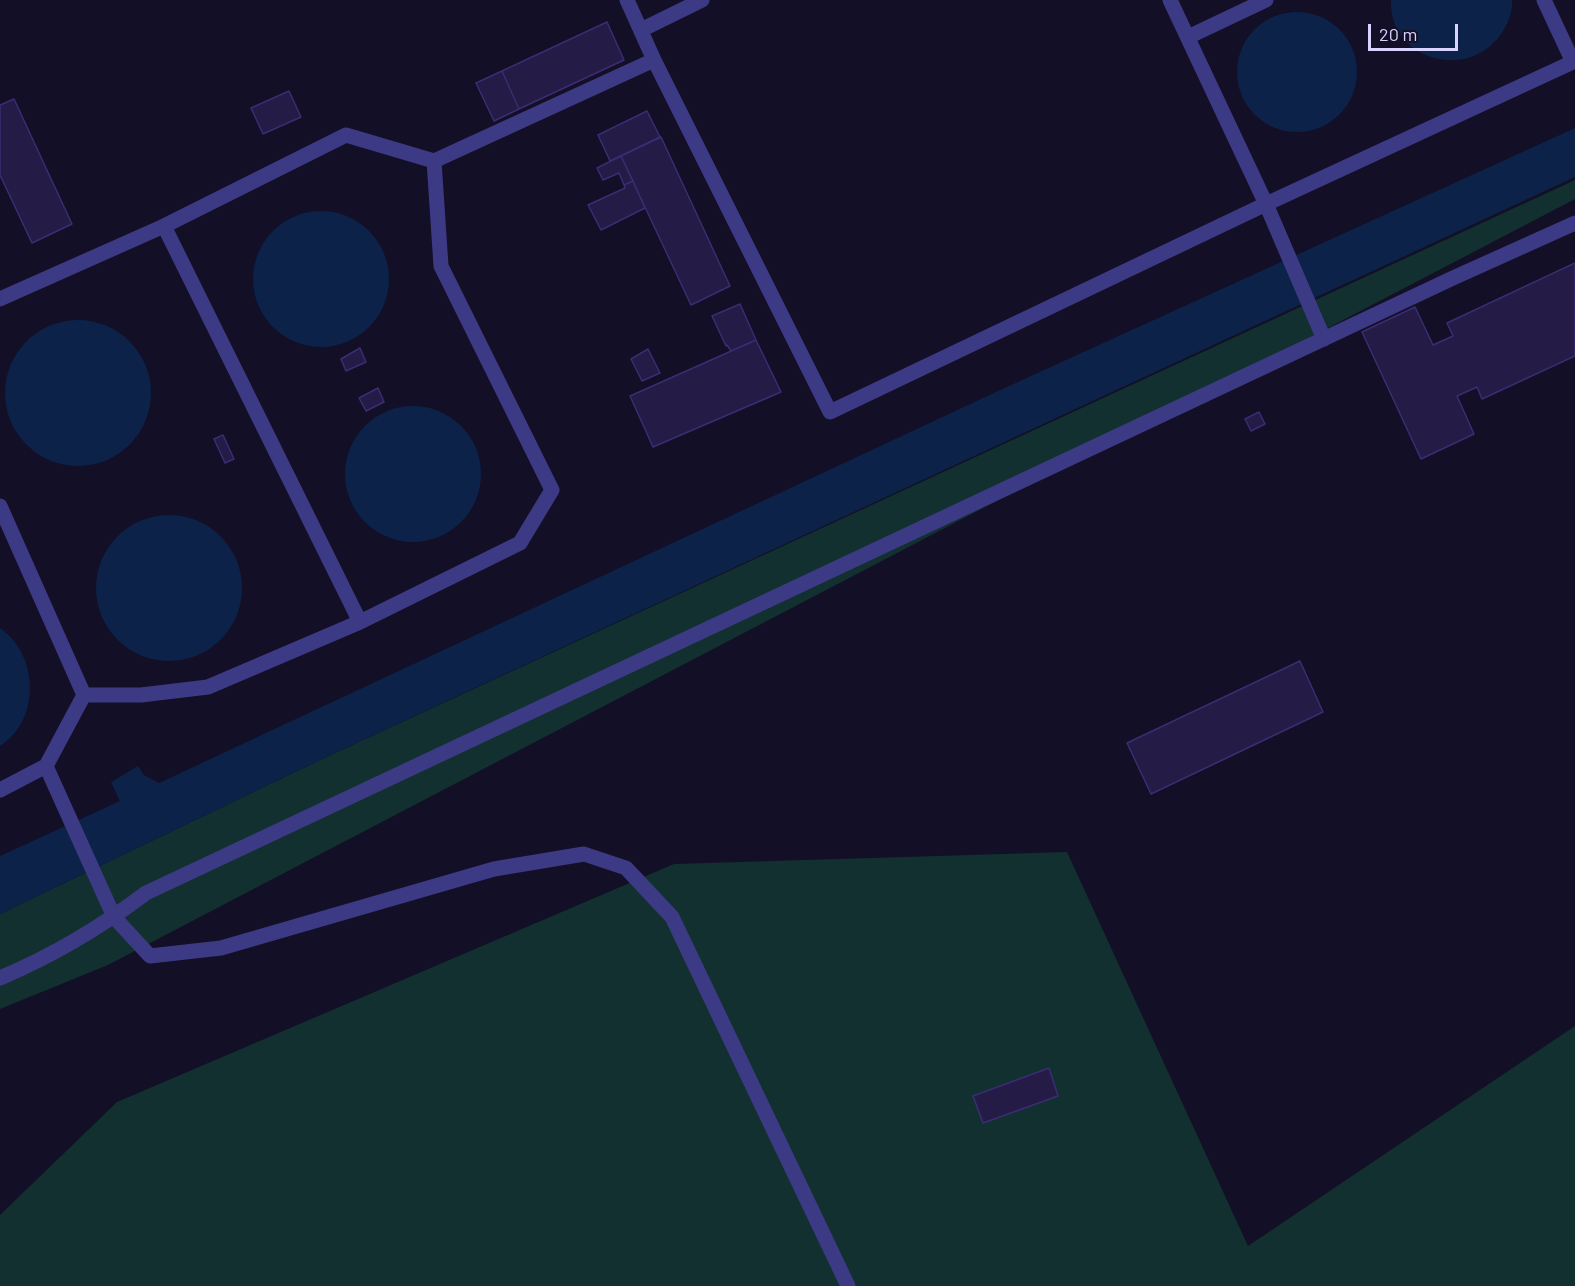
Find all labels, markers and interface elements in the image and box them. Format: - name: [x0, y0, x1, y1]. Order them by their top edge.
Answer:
- scale bar: [1371, 12, 1461, 50]
- text: 20 m: [1379, 23, 1417, 45]

